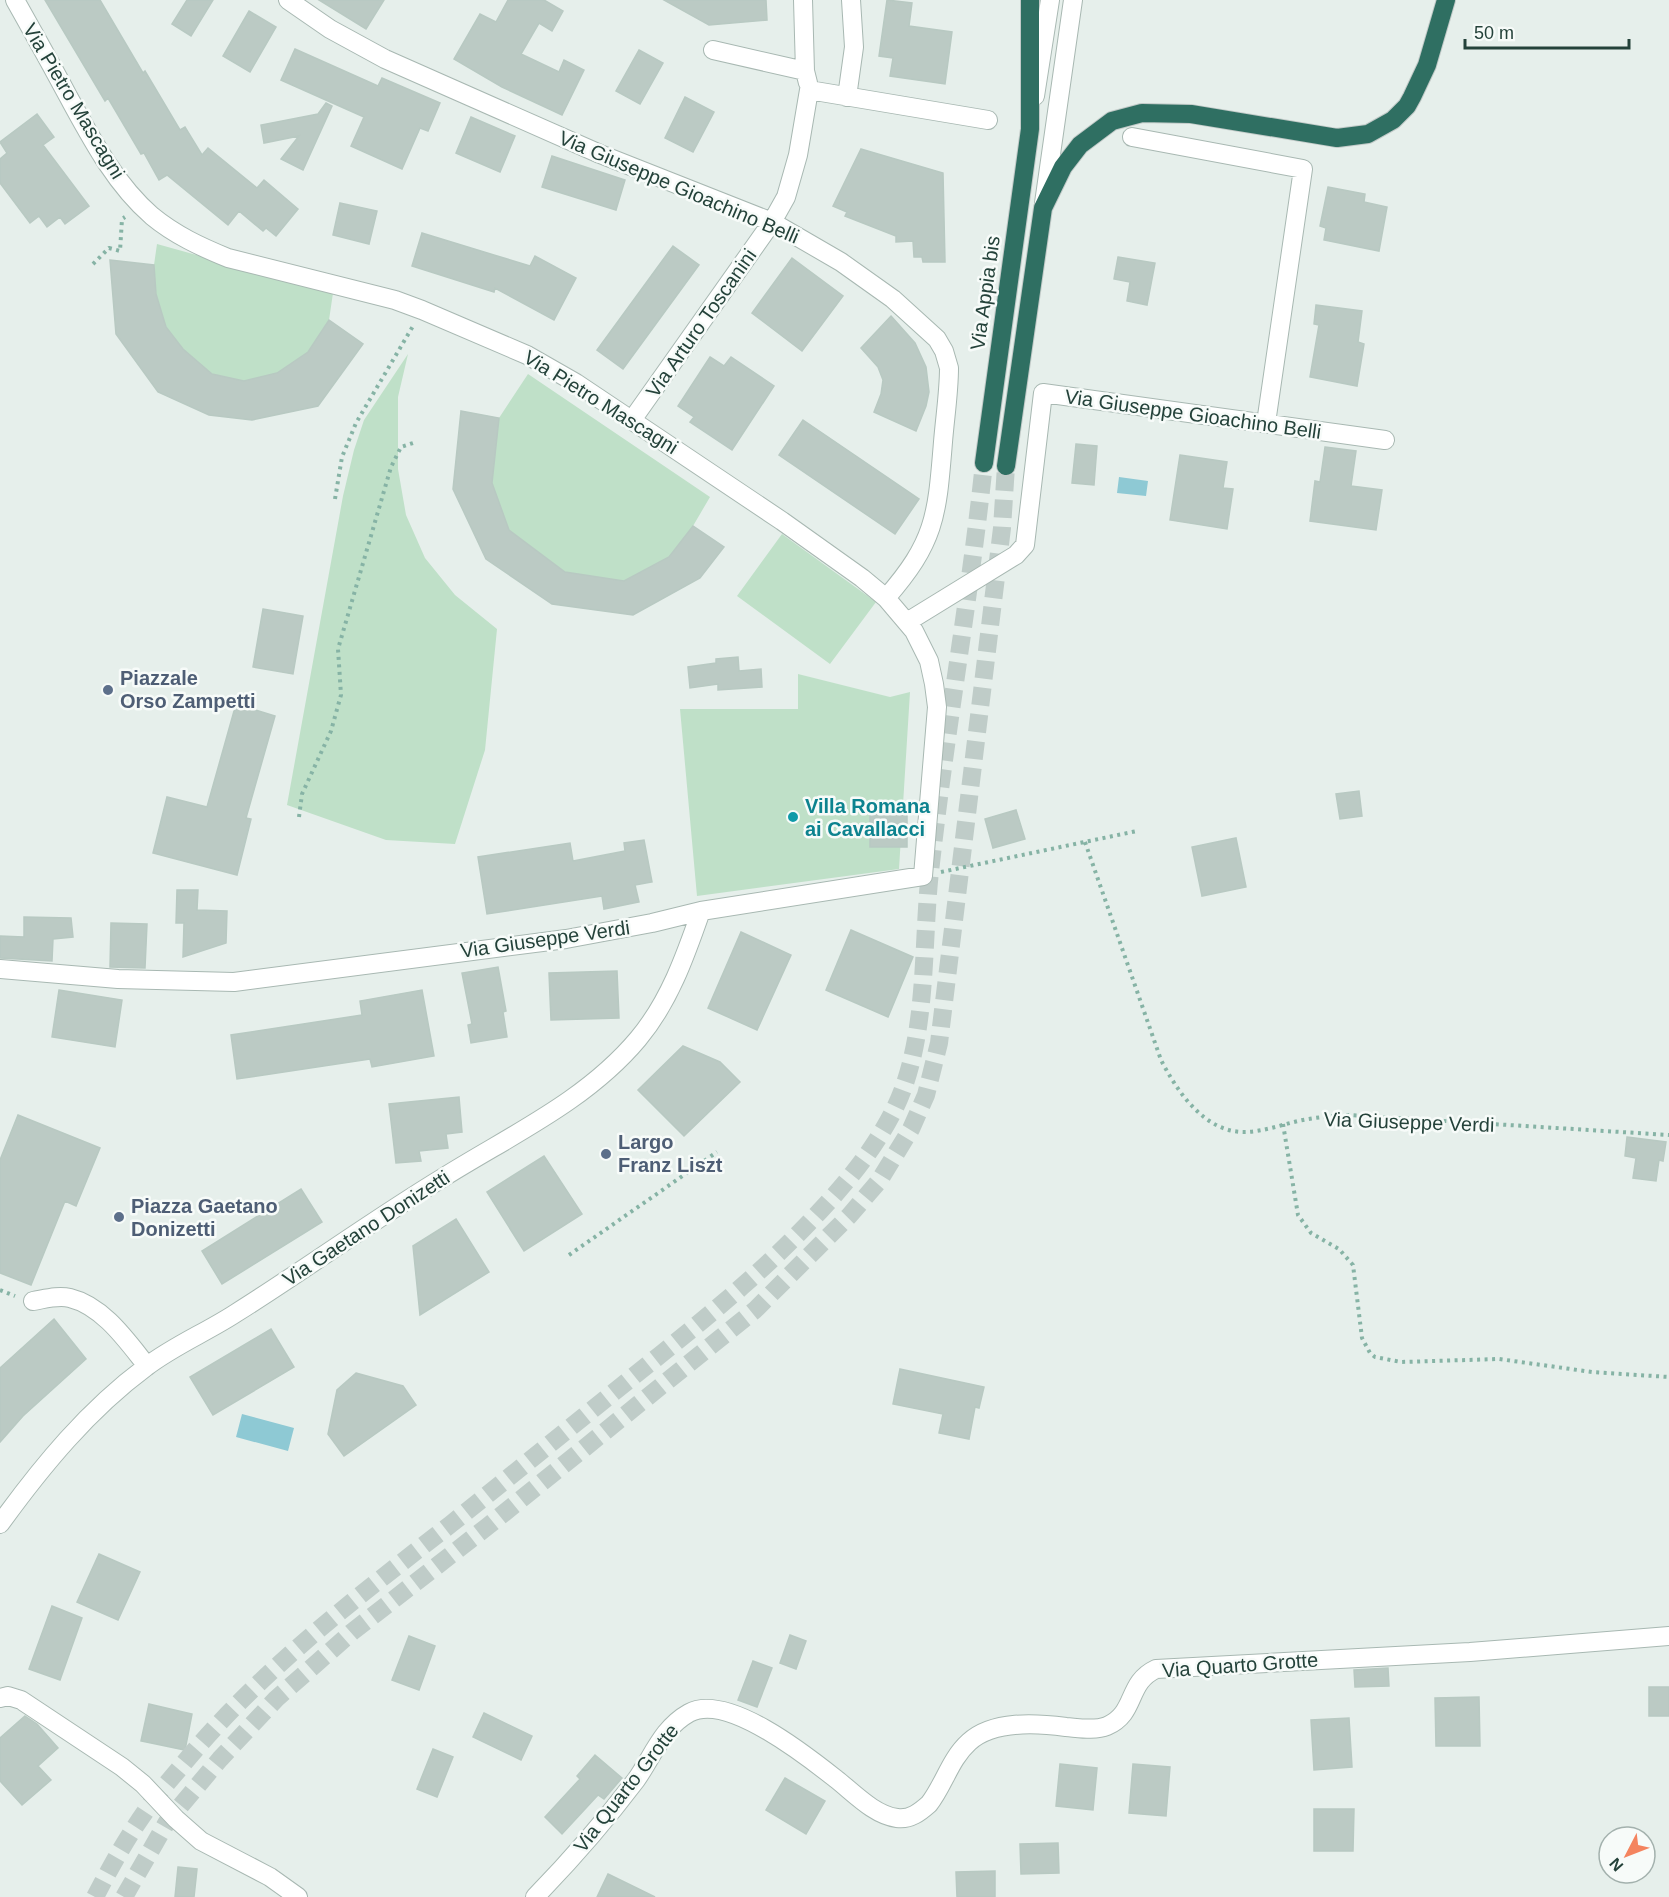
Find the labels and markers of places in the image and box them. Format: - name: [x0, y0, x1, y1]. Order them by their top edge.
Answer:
- place label: Piazzale Orso Zampetti: [120, 667, 256, 712]
- marker: Piazzale Orso Zampetti: [101, 683, 115, 697]
- place label: Villa Romana ai Cavallacci: [805, 795, 931, 840]
- marker: Villa Romana ai Cavallacci: [786, 810, 800, 824]
- place label: Largo Franz Liszt: [618, 1131, 723, 1176]
- marker: Largo Franz Liszt: [599, 1147, 613, 1161]
- place label: Piazza Gaetano Donizetti: [131, 1195, 278, 1240]
- marker: Piazza Gaetano Donizetti: [112, 1210, 126, 1224]

